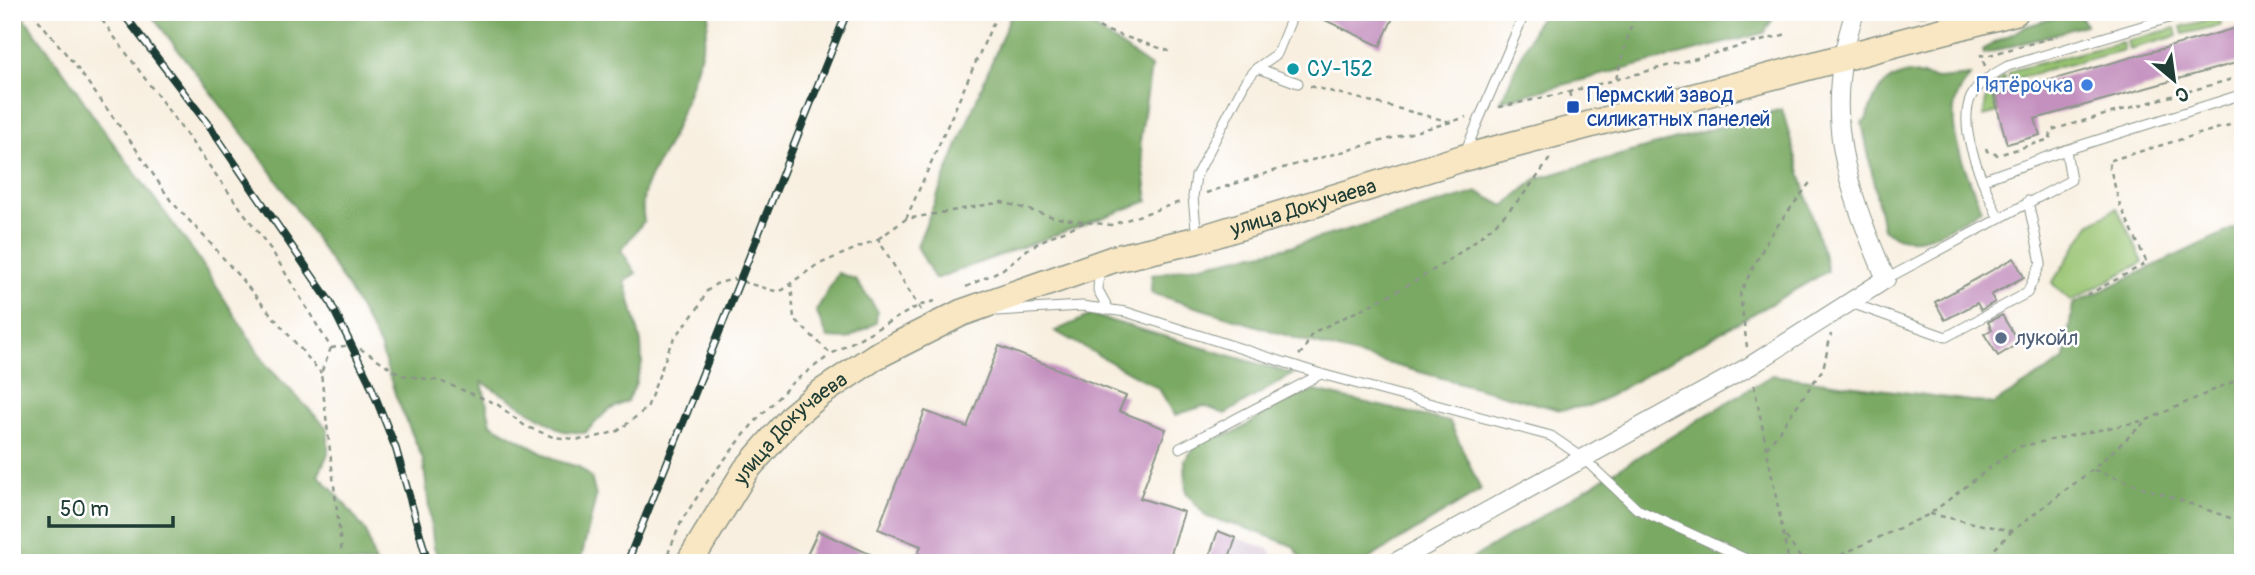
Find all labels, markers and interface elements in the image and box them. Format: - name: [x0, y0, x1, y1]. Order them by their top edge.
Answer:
- north arrow: [2140, 46, 2210, 116]
- place label: СУ-152: [1307, 56, 1373, 83]
- marker: СУ-152: [1285, 61, 1301, 77]
- place label: Пятёрочка: [1976, 72, 2073, 99]
- marker: Пятёрочка: [2079, 77, 2095, 93]
- text: С: [2171, 81, 2193, 107]
- place label: Пермский завод силикатных панелей: [1587, 82, 1770, 133]
- marker: Пермский завод силикатных панелей: [1565, 99, 1581, 115]
- street label: улица Докучаева: [1226, 173, 1380, 243]
- place label: лукойл: [2015, 325, 2078, 352]
- marker: лукойл: [1993, 330, 2009, 346]
- street label: улица Докучаева: [727, 366, 853, 491]
- scale bar: [49, 484, 173, 528]
- text: 50 m: [60, 496, 109, 523]

